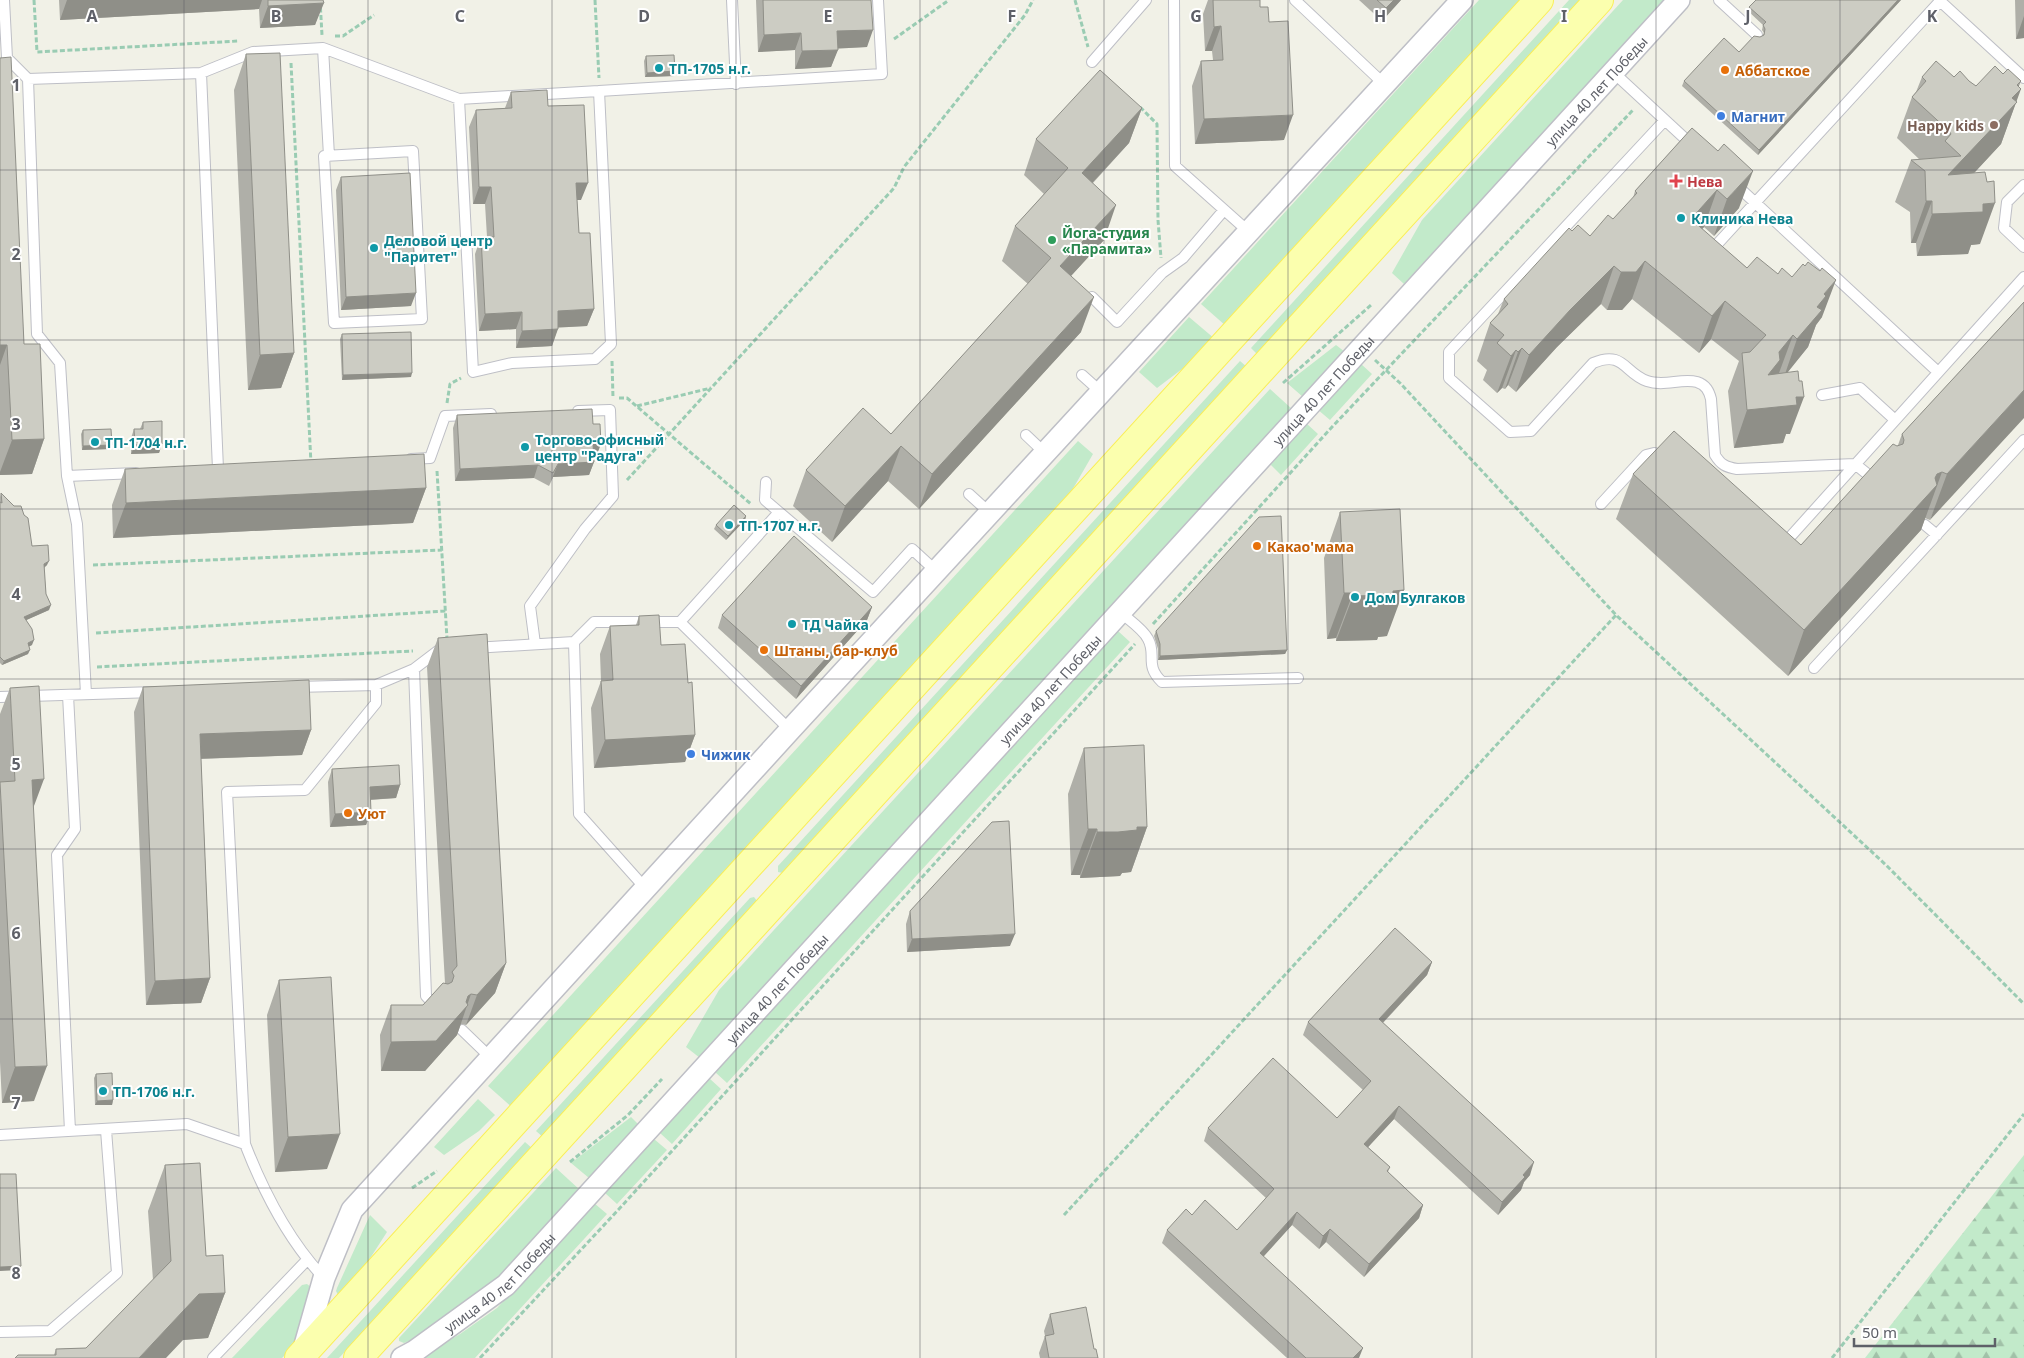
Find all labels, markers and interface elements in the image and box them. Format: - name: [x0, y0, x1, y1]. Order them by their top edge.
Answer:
- text: A: [86, 5, 98, 27]
- text: B: [271, 5, 281, 27]
- text: C: [455, 5, 465, 27]
- text: D: [638, 5, 650, 27]
- text: E: [824, 5, 833, 27]
- text: F: [1008, 5, 1016, 27]
- text: G: [1190, 5, 1202, 27]
- text: H: [1374, 5, 1386, 27]
- text: I: [1561, 5, 1567, 27]
- text: J: [1743, 5, 1751, 27]
- text: K: [1927, 5, 1938, 27]
- street label: улица 40 лет Победы: [1541, 32, 1651, 150]
- place label: ТП-1705 н.г.: [669, 59, 751, 78]
- place label: Аббатское: [1735, 61, 1810, 80]
- marker: ТП-1705 н.г.: [653, 62, 665, 74]
- marker: Аббатское: [1719, 64, 1731, 76]
- text: 1: [11, 74, 21, 96]
- place label: Магнит: [1731, 107, 1785, 126]
- marker: Магнит: [1715, 110, 1727, 122]
- place label: Happy kids: [1907, 116, 1984, 135]
- marker: Happy kids: [1988, 119, 2000, 131]
- place label: Нева: [1687, 172, 1723, 191]
- marker: Нева: [1669, 174, 1683, 188]
- place label: Клиника Нева: [1691, 209, 1793, 228]
- marker: Клиника Нева: [1675, 212, 1687, 224]
- place label: Йога-студия «Парамита»: [1062, 223, 1152, 258]
- place label: Деловой центр "Паритет": [384, 231, 493, 266]
- marker: Йога-студия «Парамита»: [1046, 234, 1058, 246]
- marker: Деловой центр "Паритет": [368, 242, 380, 254]
- text: 2: [11, 243, 21, 265]
- street label: улица 40 лет Победы: [1268, 331, 1378, 449]
- text: 3: [11, 413, 21, 435]
- place label: Торгово-офисный центр "Радуга": [535, 430, 664, 465]
- place label: ТП-1704 н.г.: [105, 433, 187, 452]
- marker: ТП-1704 н.г.: [89, 436, 101, 448]
- marker: Торгово-офисный центр "Радуга": [519, 441, 531, 453]
- place label: ТП-1707 н.г.: [739, 516, 821, 535]
- marker: ТП-1707 н.г.: [723, 519, 735, 531]
- place label: Какао'мама: [1267, 537, 1354, 556]
- marker: Какао'мама: [1251, 540, 1263, 552]
- text: 4: [11, 583, 21, 605]
- place label: Дом Булгаков: [1365, 588, 1465, 607]
- marker: Дом Булгаков: [1349, 591, 1361, 603]
- place label: ТД Чайка: [802, 615, 869, 634]
- marker: ТД Чайка: [786, 618, 798, 630]
- street label: улица 40 лет Победы: [995, 630, 1105, 748]
- place label: Штаны, бар-клуб: [774, 641, 898, 660]
- marker: Штаны, бар-клуб: [758, 644, 770, 656]
- place label: Чижик: [701, 745, 751, 764]
- marker: Чижик: [685, 748, 697, 760]
- text: 5: [11, 753, 21, 775]
- place label: Уют: [358, 804, 386, 823]
- marker: Уют: [342, 807, 354, 819]
- text: 6: [11, 922, 21, 944]
- street label: улица 40 лет Победы: [722, 929, 832, 1047]
- place label: ТП-1706 н.г.: [113, 1082, 195, 1101]
- marker: ТП-1706 н.г.: [97, 1085, 109, 1097]
- text: 7: [11, 1092, 21, 1114]
- street label: улица 40 лет Победы: [440, 1228, 559, 1336]
- text: 8: [11, 1262, 21, 1284]
- scale bar: [1854, 1316, 1995, 1348]
- text: 50 m: [1862, 1322, 1897, 1342]

